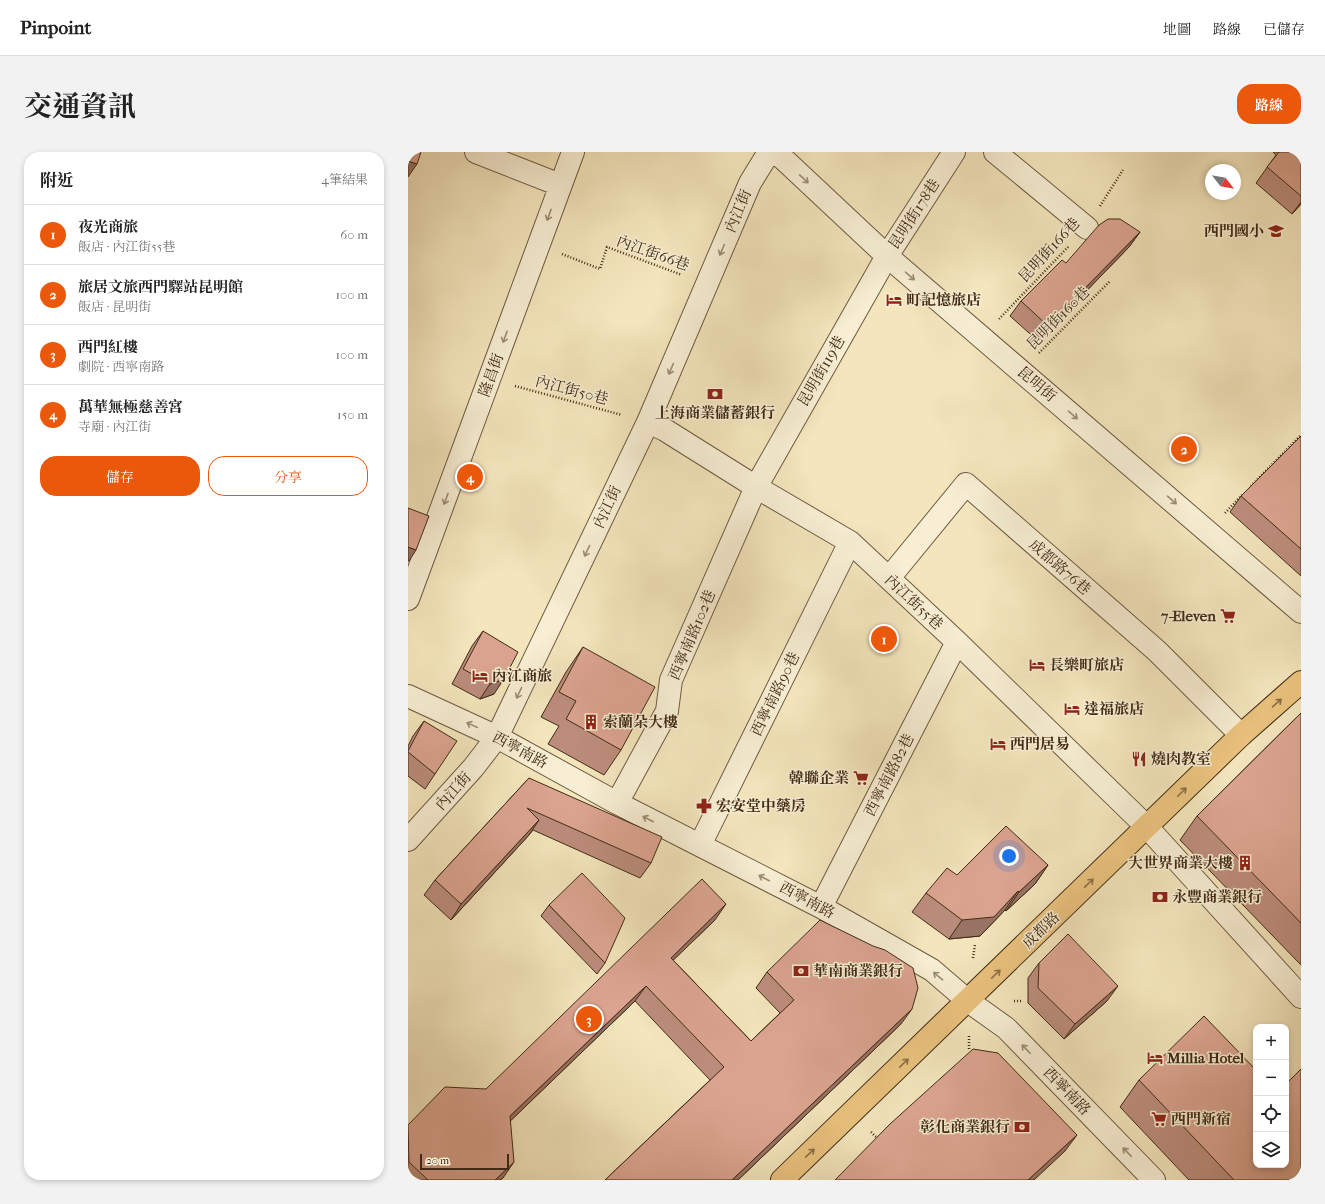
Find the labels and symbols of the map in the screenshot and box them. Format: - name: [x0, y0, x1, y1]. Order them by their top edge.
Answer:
- north arrow: [1205, 164, 1241, 200]
- one-way arrow: [799, 174, 809, 184]
- street label: 昆明街178巷: [885, 175, 943, 253]
- street label: 內江街: [721, 187, 755, 235]
- one-way arrow: [545, 208, 553, 220]
- street label: 昆明街166巷: [1015, 214, 1083, 286]
- place label: 西門國小: [1204, 222, 1264, 240]
- school or university icon: 西門國小: [1267, 222, 1285, 240]
- street label: 內江街66巷: [614, 232, 692, 274]
- one-way arrow: [717, 243, 725, 255]
- one-way arrow: [905, 272, 915, 281]
- street label: 昆明街160巷: [1023, 283, 1093, 353]
- hotel icon: 町記憶旅店: [885, 291, 903, 309]
- place label: 町記憶旅店: [906, 291, 981, 309]
- one-way arrow: [500, 330, 508, 342]
- street label: 昆明街119巷: [794, 332, 848, 410]
- street label: 隆昌街: [475, 351, 507, 399]
- one-way arrow: [666, 363, 674, 375]
- street label: 昆明街: [1014, 363, 1060, 405]
- street label: 內江街50巷: [534, 372, 610, 408]
- bank icon: 上海商業儲蓄銀行: [706, 385, 724, 403]
- place label: 上海商業儲蓄銀行: [655, 404, 775, 422]
- one-way arrow: [1068, 410, 1079, 419]
- pin: 2: [1171, 434, 1197, 464]
- pin: 4: [457, 462, 483, 492]
- street label: 內江街: [589, 483, 625, 531]
- one-way arrow: [442, 492, 449, 505]
- one-way arrow: [1166, 495, 1177, 504]
- street label: 成都路76巷: [1026, 535, 1094, 599]
- one-way arrow: [583, 544, 590, 556]
- street label: 內江街55巷: [881, 571, 947, 633]
- street label: 西寧南路102巷: [665, 587, 719, 683]
- place label: 7-Eleven: [1160, 607, 1216, 625]
- supermarket icon: 7-Eleven: [1219, 607, 1237, 625]
- pin: 1: [871, 624, 897, 654]
- street label: 西寧南路90巷: [747, 649, 803, 739]
- hotel icon: 長樂町旅店: [1028, 656, 1046, 674]
- place label: 長樂町旅店: [1049, 656, 1124, 674]
- hotel icon: 內江商旅: [471, 667, 489, 685]
- place label: 內江商旅: [492, 667, 552, 685]
- one-way arrow: [515, 687, 522, 699]
- one-way arrow: [1271, 699, 1281, 708]
- hotel icon: 達福旅店: [1063, 700, 1081, 718]
- place label: 達福旅店: [1084, 700, 1144, 718]
- building icon: 索蘭朵大樓: [582, 713, 600, 731]
- place label: 索蘭朵大樓: [603, 713, 678, 731]
- one-way arrow: [466, 721, 478, 728]
- street label: 西寧南路: [489, 728, 551, 772]
- street label: 西寧南路82巷: [860, 731, 918, 819]
- hotel icon: 西門居易: [989, 735, 1007, 753]
- place label: 西門居易: [1010, 735, 1070, 753]
- restaurant icon: 燒肉教室: [1130, 750, 1148, 768]
- place label: 燒肉教室: [1151, 750, 1211, 768]
- street label: 內江街: [431, 768, 475, 814]
- place label: 韓聯企業: [789, 769, 849, 787]
- supermarket icon: 韓聯企業: [852, 769, 870, 787]
- one-way arrow: [1177, 787, 1187, 797]
- pharmacy icon: 宏安堂中藥房: [695, 797, 713, 815]
- place label: 宏安堂中藥房: [716, 797, 806, 815]
- one-way arrow: [643, 815, 655, 822]
- your location: [999, 846, 1019, 866]
- place label: 大世界商業大樓: [1128, 854, 1233, 872]
- building icon: 大世界商業大樓: [1236, 854, 1254, 872]
- one-way arrow: [758, 873, 770, 881]
- street label: 西寧南路: [776, 878, 838, 922]
- one-way arrow: [1084, 878, 1094, 888]
- bank icon: 永豐商業銀行: [1151, 888, 1169, 906]
- place label: 永豐商業銀行: [1172, 888, 1262, 906]
- street label: 成都路: [1019, 908, 1063, 952]
- bank icon: 華南商業銀行: [792, 962, 810, 980]
- place label: 華南商業銀行: [813, 962, 903, 980]
- one-way arrow: [991, 969, 1001, 979]
- one-way arrow: [933, 971, 944, 980]
- pin: 3: [576, 1004, 602, 1034]
- one-way arrow: [1021, 1044, 1031, 1054]
- hotel icon: Millia Hotel: [1146, 1049, 1164, 1067]
- place label: Millia Hotel: [1166, 1049, 1245, 1067]
- one-way arrow: [899, 1058, 909, 1067]
- street label: 西寧南路: [1040, 1063, 1094, 1119]
- supermarket icon: 西門新宿: [1150, 1110, 1168, 1128]
- place label: 西門新宿: [1171, 1110, 1231, 1128]
- place label: 彰化商業銀行: [920, 1118, 1010, 1136]
- bank icon: 彰化商業銀行: [1013, 1118, 1031, 1136]
- one-way arrow: [1122, 1147, 1132, 1157]
- one-way arrow: [805, 1148, 815, 1158]
- scale bar: [420, 1152, 509, 1171]

